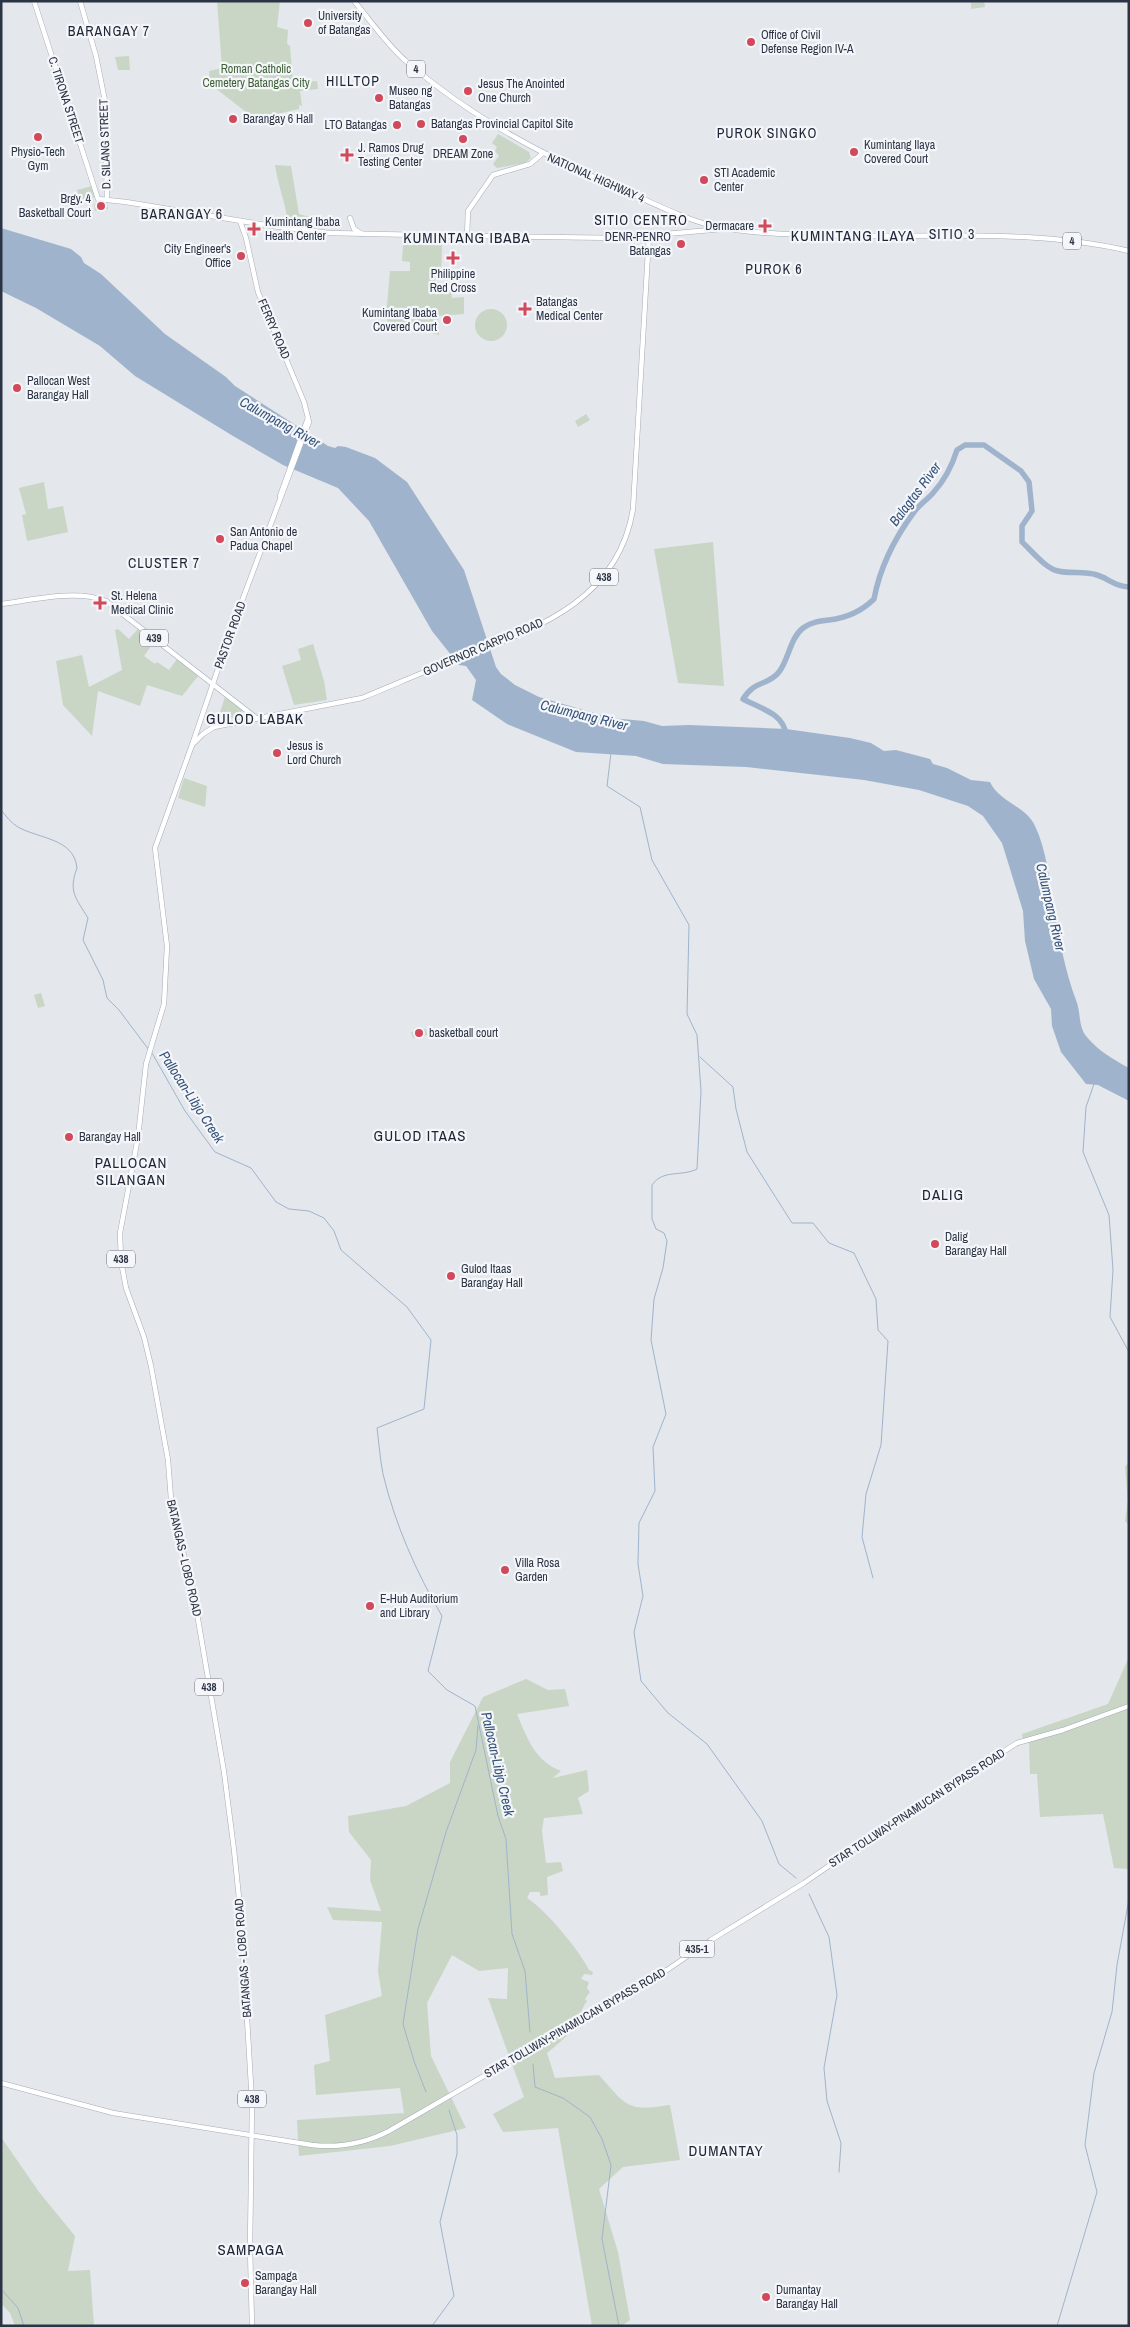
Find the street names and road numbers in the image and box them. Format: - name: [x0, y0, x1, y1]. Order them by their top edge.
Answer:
- street label: C. TIRONA STREET: [44, 54, 88, 146]
- road number: 4: [407, 61, 425, 78]
- street label: D. SILANG STREET: [95, 99, 115, 189]
- street label: NATIONAL HIGHWAY 4: [545, 149, 648, 207]
- road number: 4: [1063, 232, 1081, 250]
- street label: FERRY ROAD: [254, 296, 294, 362]
- road number: 438: [590, 568, 618, 586]
- street label: PASTOR ROAD: [210, 599, 250, 671]
- street label: GOVERNOR CARPIO ROAD: [420, 614, 546, 680]
- road number: 439: [140, 630, 168, 646]
- road number: 438: [107, 1250, 135, 1268]
- street label: BATANGAS - LOBO ROAD: [163, 1498, 205, 1618]
- road number: 438: [195, 1678, 223, 1695]
- street label: STAR TOLLWAY-PINAMUCAN BYPASS ROAD: [826, 1745, 1008, 1871]
- street label: BATANGAS - LOBO ROAD: [231, 1898, 255, 2018]
- road number: 435-1: [680, 1940, 714, 1958]
- street label: STAR TOLLWAY-PINAMUCAN BYPASS ROAD: [481, 1964, 669, 2082]
- road number: 438: [238, 2090, 266, 2108]

